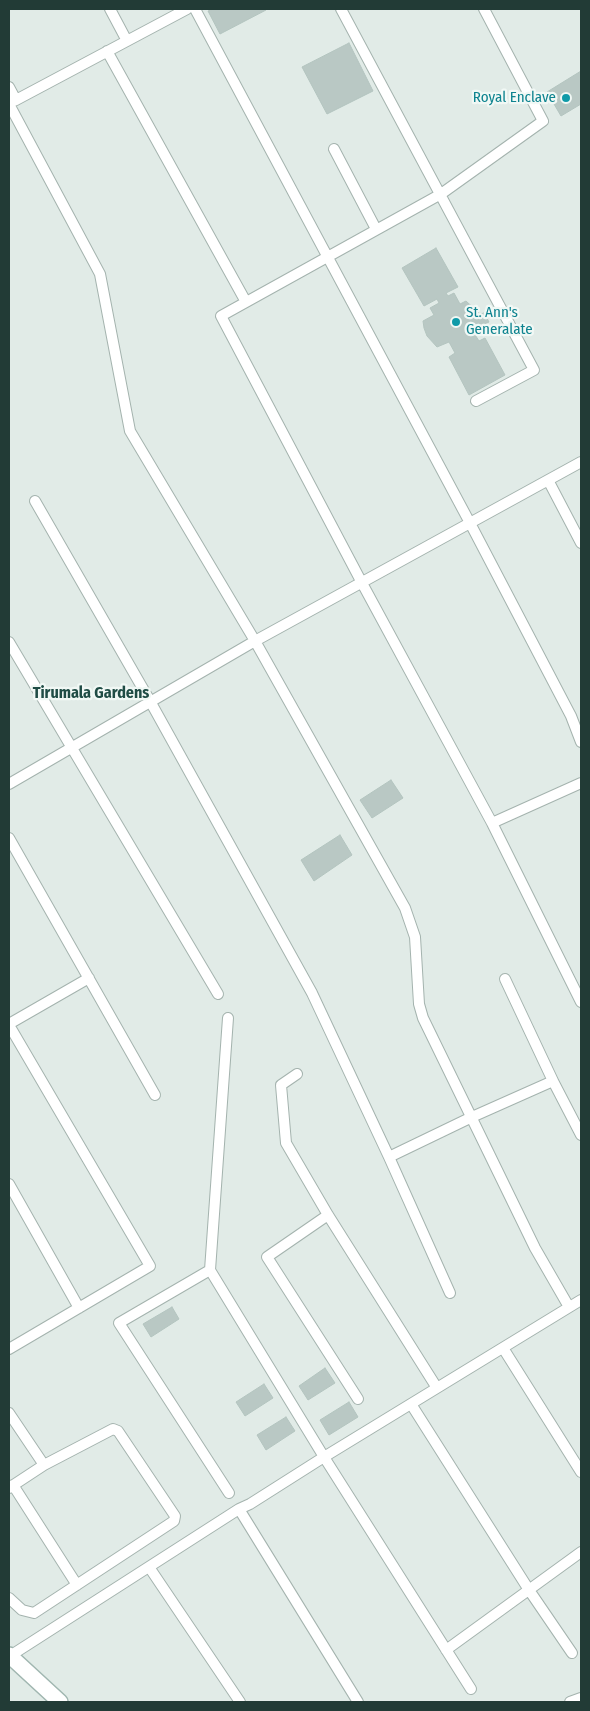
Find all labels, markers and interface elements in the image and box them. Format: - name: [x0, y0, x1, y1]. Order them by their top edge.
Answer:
- place label: Royal Enclave: [473, 89, 556, 107]
- marker: Royal Enclave: [560, 92, 572, 104]
- place label: St. Ann's Generalate: [466, 304, 533, 339]
- marker: St. Ann's Generalate: [450, 316, 462, 328]
- district label: Tirumala Gardens: [33, 684, 149, 704]

